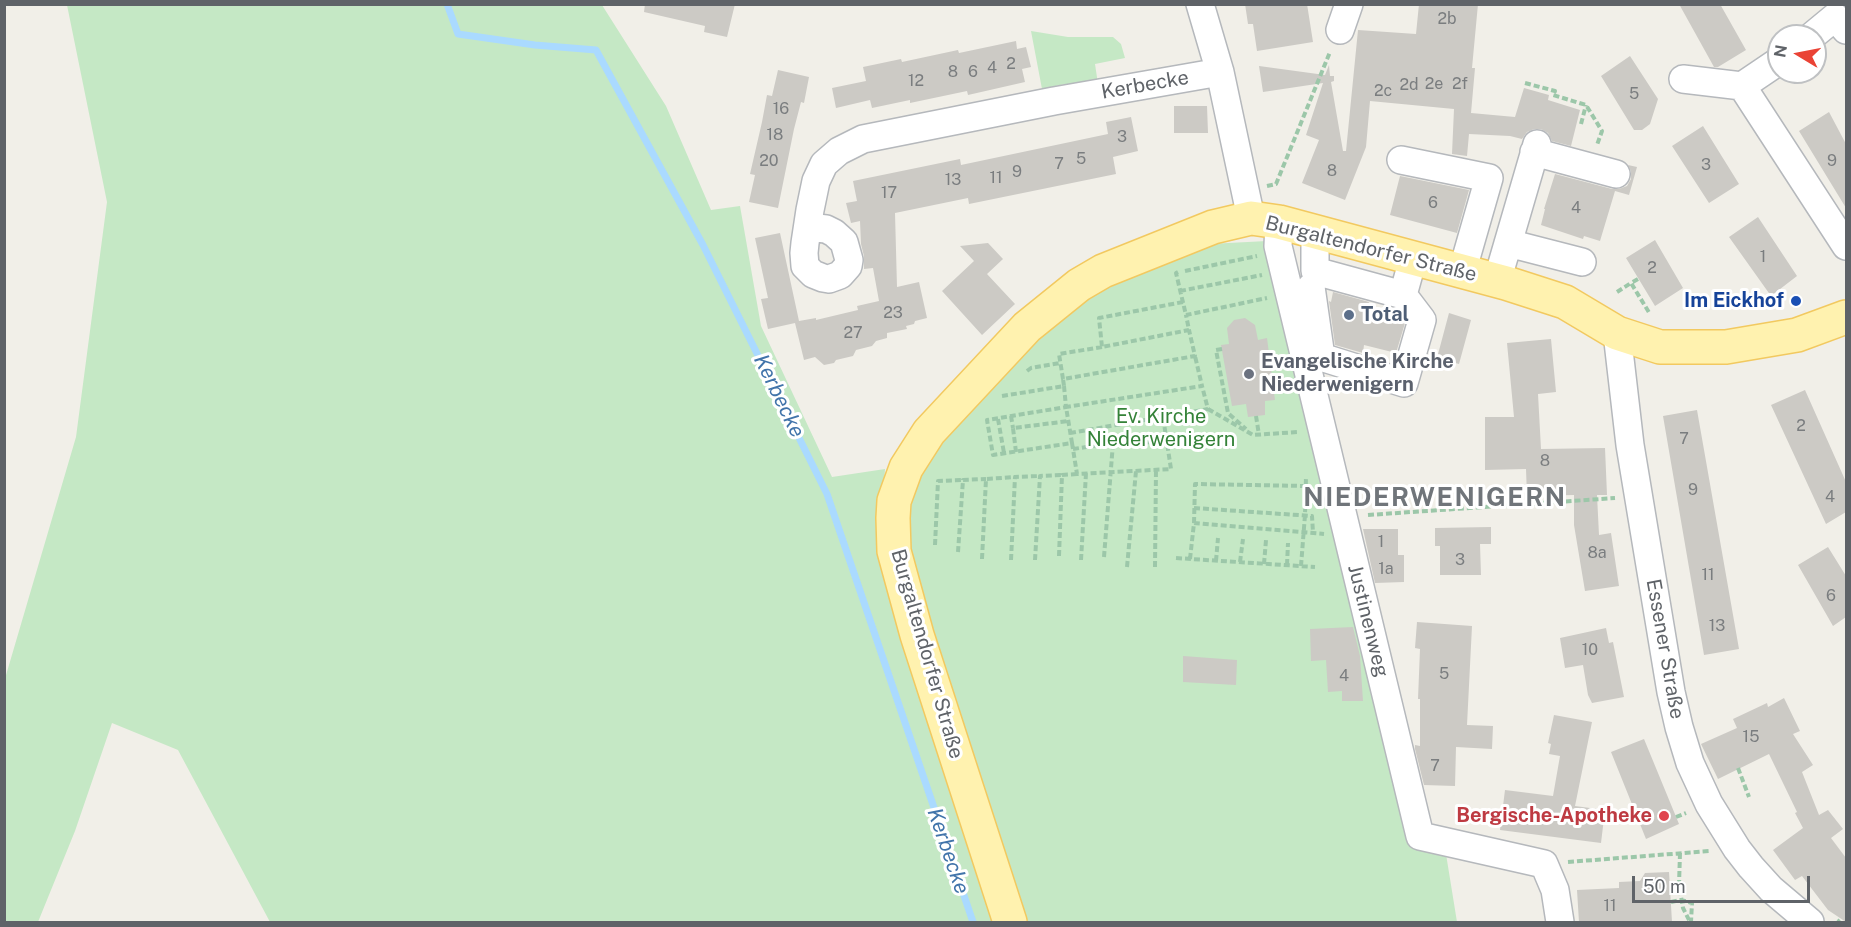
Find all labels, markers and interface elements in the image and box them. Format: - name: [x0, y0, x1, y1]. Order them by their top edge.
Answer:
- house number: 2b: [1437, 9, 1457, 29]
- north arrow: [1767, 24, 1827, 84]
- text: N: [1770, 43, 1791, 59]
- house number: 2: [1006, 54, 1016, 74]
- house number: 4: [987, 58, 997, 78]
- house number: 8: [948, 62, 958, 82]
- house number: 6: [968, 62, 978, 82]
- street label: Kerbecke: [1099, 66, 1191, 104]
- house number: 12: [908, 71, 924, 91]
- house number: 2e: [1425, 74, 1443, 94]
- house number: 2f: [1452, 74, 1468, 94]
- house number: 2d: [1399, 75, 1419, 95]
- house number: 2c: [1374, 81, 1392, 101]
- house number: 5: [1629, 84, 1639, 104]
- house number: 16: [773, 99, 789, 119]
- house number: 18: [767, 125, 783, 145]
- house number: 3: [1117, 127, 1127, 147]
- house number: 5: [1076, 149, 1086, 169]
- house number: 20: [759, 151, 779, 171]
- house number: 9: [1827, 151, 1837, 171]
- house number: 7: [1054, 154, 1064, 174]
- house number: 3: [1701, 155, 1711, 175]
- house number: 8: [1327, 161, 1337, 181]
- house number: 9: [1012, 162, 1022, 182]
- house number: 11: [989, 168, 1003, 188]
- house number: 13: [945, 170, 961, 190]
- house number: 17: [881, 183, 897, 203]
- house number: 6: [1428, 193, 1438, 213]
- house number: 4: [1571, 198, 1581, 218]
- street label: Burgaltendorfer Straße: [1263, 211, 1479, 287]
- house number: 1: [1760, 247, 1766, 267]
- house number: 2: [1647, 258, 1657, 278]
- place label: Im Eickhof: [1684, 289, 1784, 313]
- marker: Im Eickhof: [1789, 294, 1803, 308]
- house number: 23: [883, 303, 903, 323]
- place label: Total: [1361, 303, 1409, 327]
- marker: Total: [1342, 308, 1356, 322]
- house number: 27: [843, 323, 863, 343]
- water label: Kerbecke: [748, 350, 810, 442]
- place label: Evangelische Kirche Niederwenigern: [1261, 350, 1454, 397]
- marker: Evangelische Kirche Niederwenigern: [1242, 367, 1256, 381]
- park label: Ev. Kirche Niederwenigern: [1087, 405, 1235, 452]
- house number: 2: [1796, 416, 1806, 436]
- house number: 7: [1679, 429, 1689, 449]
- house number: 8: [1540, 451, 1550, 471]
- house number: 9: [1688, 480, 1698, 500]
- district label: NIEDERWENIGERN: [1303, 482, 1567, 514]
- house number: 4: [1825, 487, 1835, 507]
- house number: 1: [1378, 532, 1384, 552]
- house number: 8a: [1587, 543, 1607, 563]
- street label: Burgaltendorfer Straße: [886, 546, 968, 762]
- house number: 3: [1455, 550, 1465, 570]
- house number: 1a: [1378, 559, 1394, 579]
- street label: Justinenweg: [1342, 562, 1394, 680]
- house number: 11: [1701, 565, 1715, 585]
- street label: Essener Straße: [1641, 577, 1689, 721]
- house number: 6: [1826, 586, 1836, 606]
- house number: 13: [1709, 616, 1725, 636]
- house number: 10: [1582, 640, 1598, 660]
- house number: 5: [1439, 664, 1449, 684]
- house number: 4: [1339, 666, 1349, 686]
- house number: 15: [1743, 727, 1759, 747]
- house number: 7: [1430, 756, 1440, 776]
- place label: Bergische-Apotheke: [1456, 804, 1652, 828]
- water label: Kerbecke: [922, 805, 974, 897]
- marker: Bergische-Apotheke: [1657, 809, 1671, 823]
- scale bar: [1635, 864, 1814, 902]
- text: 50 m: [1643, 876, 1686, 897]
- house number: 11: [1603, 896, 1617, 916]

